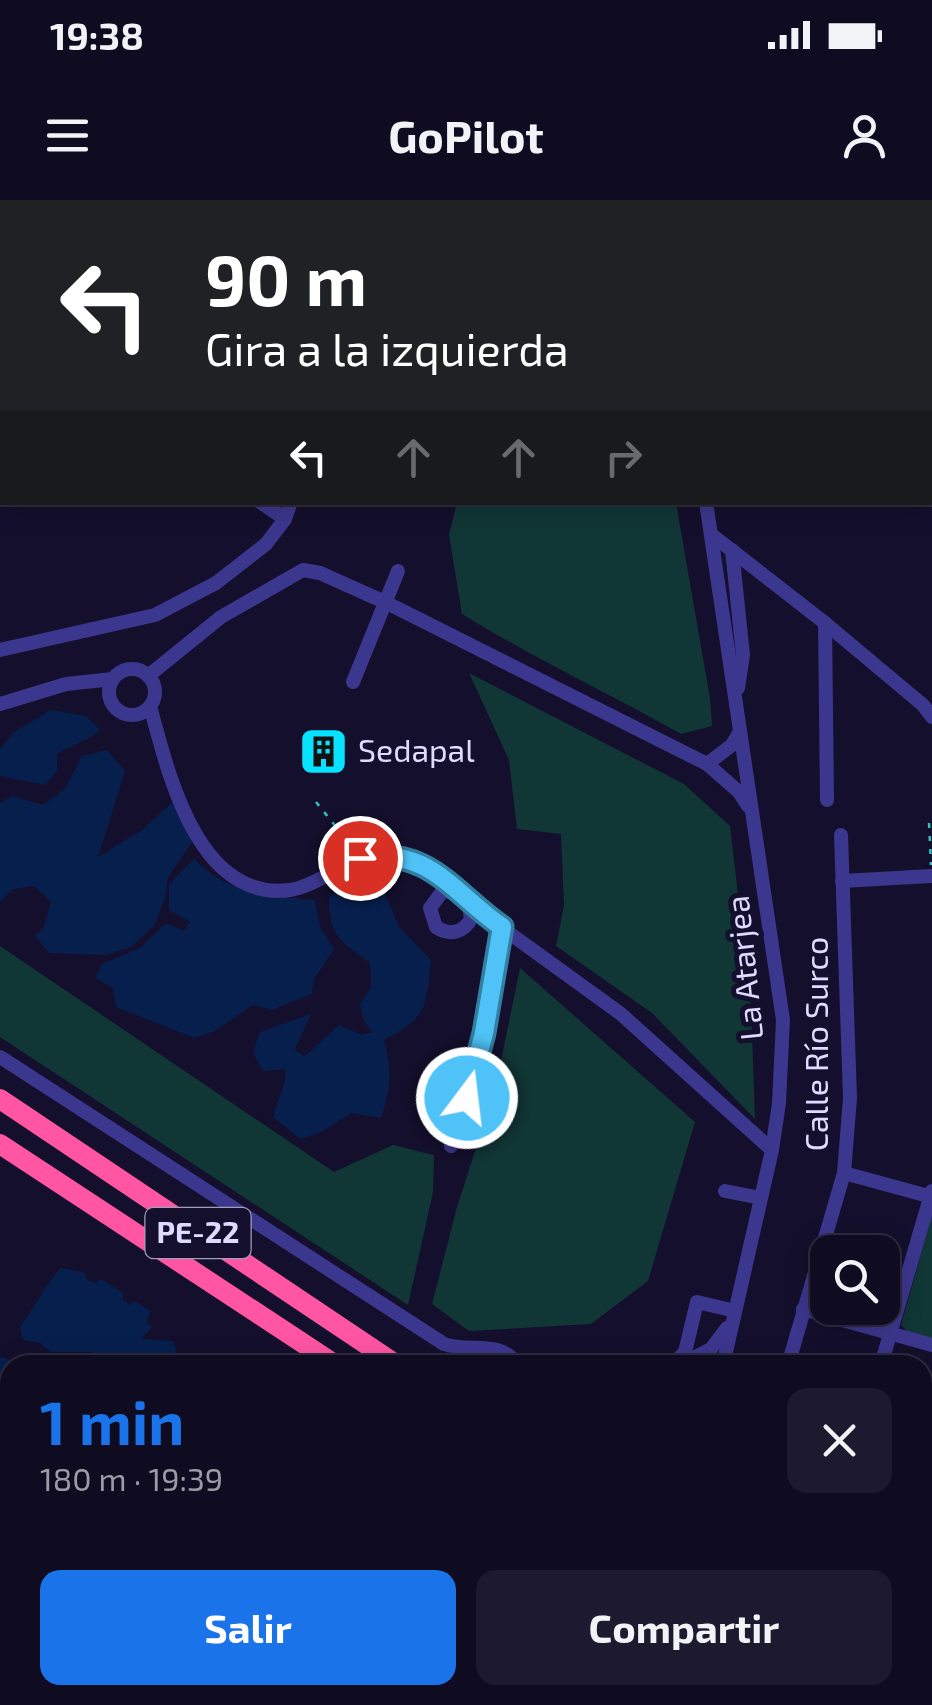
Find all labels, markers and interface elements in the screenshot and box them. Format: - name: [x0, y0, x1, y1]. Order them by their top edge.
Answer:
- text: 19:38: [50, 12, 144, 58]
- icon: menu: [40, 108, 95, 163]
- text: GoPilot: [388, 108, 544, 162]
- icon: person: [837, 108, 892, 163]
- text: 90 m: [205, 236, 367, 320]
- icon: left: [40, 240, 170, 370]
- text: Gira a la izquierda: [205, 321, 569, 375]
- icon: left: [281, 430, 336, 485]
- icon: ahead: [386, 430, 441, 485]
- icon: ahead: [491, 430, 546, 485]
- icon: right: [596, 430, 651, 485]
- building icon: Sedapal: [297, 725, 349, 777]
- place label: Sedapal: [358, 730, 475, 768]
- pin: [318, 816, 403, 901]
- icon: arrive: [333, 831, 388, 886]
- street label: La Atarjea: [717, 894, 770, 1042]
- street label: Calle Río Surco: [796, 937, 834, 1151]
- position arrow: [415, 1046, 519, 1150]
- road number: PE-22: [146, 1208, 250, 1258]
- map controls: [810, 1235, 900, 1325]
- button: search: [810, 1235, 900, 1325]
- text: 1 min: [40, 1385, 184, 1457]
- button: close: [787, 1388, 892, 1493]
- text: 180 m · 19:39: [40, 1459, 223, 1497]
- button: Salir: [40, 1570, 456, 1685]
- button: Compartir: [476, 1570, 892, 1685]

